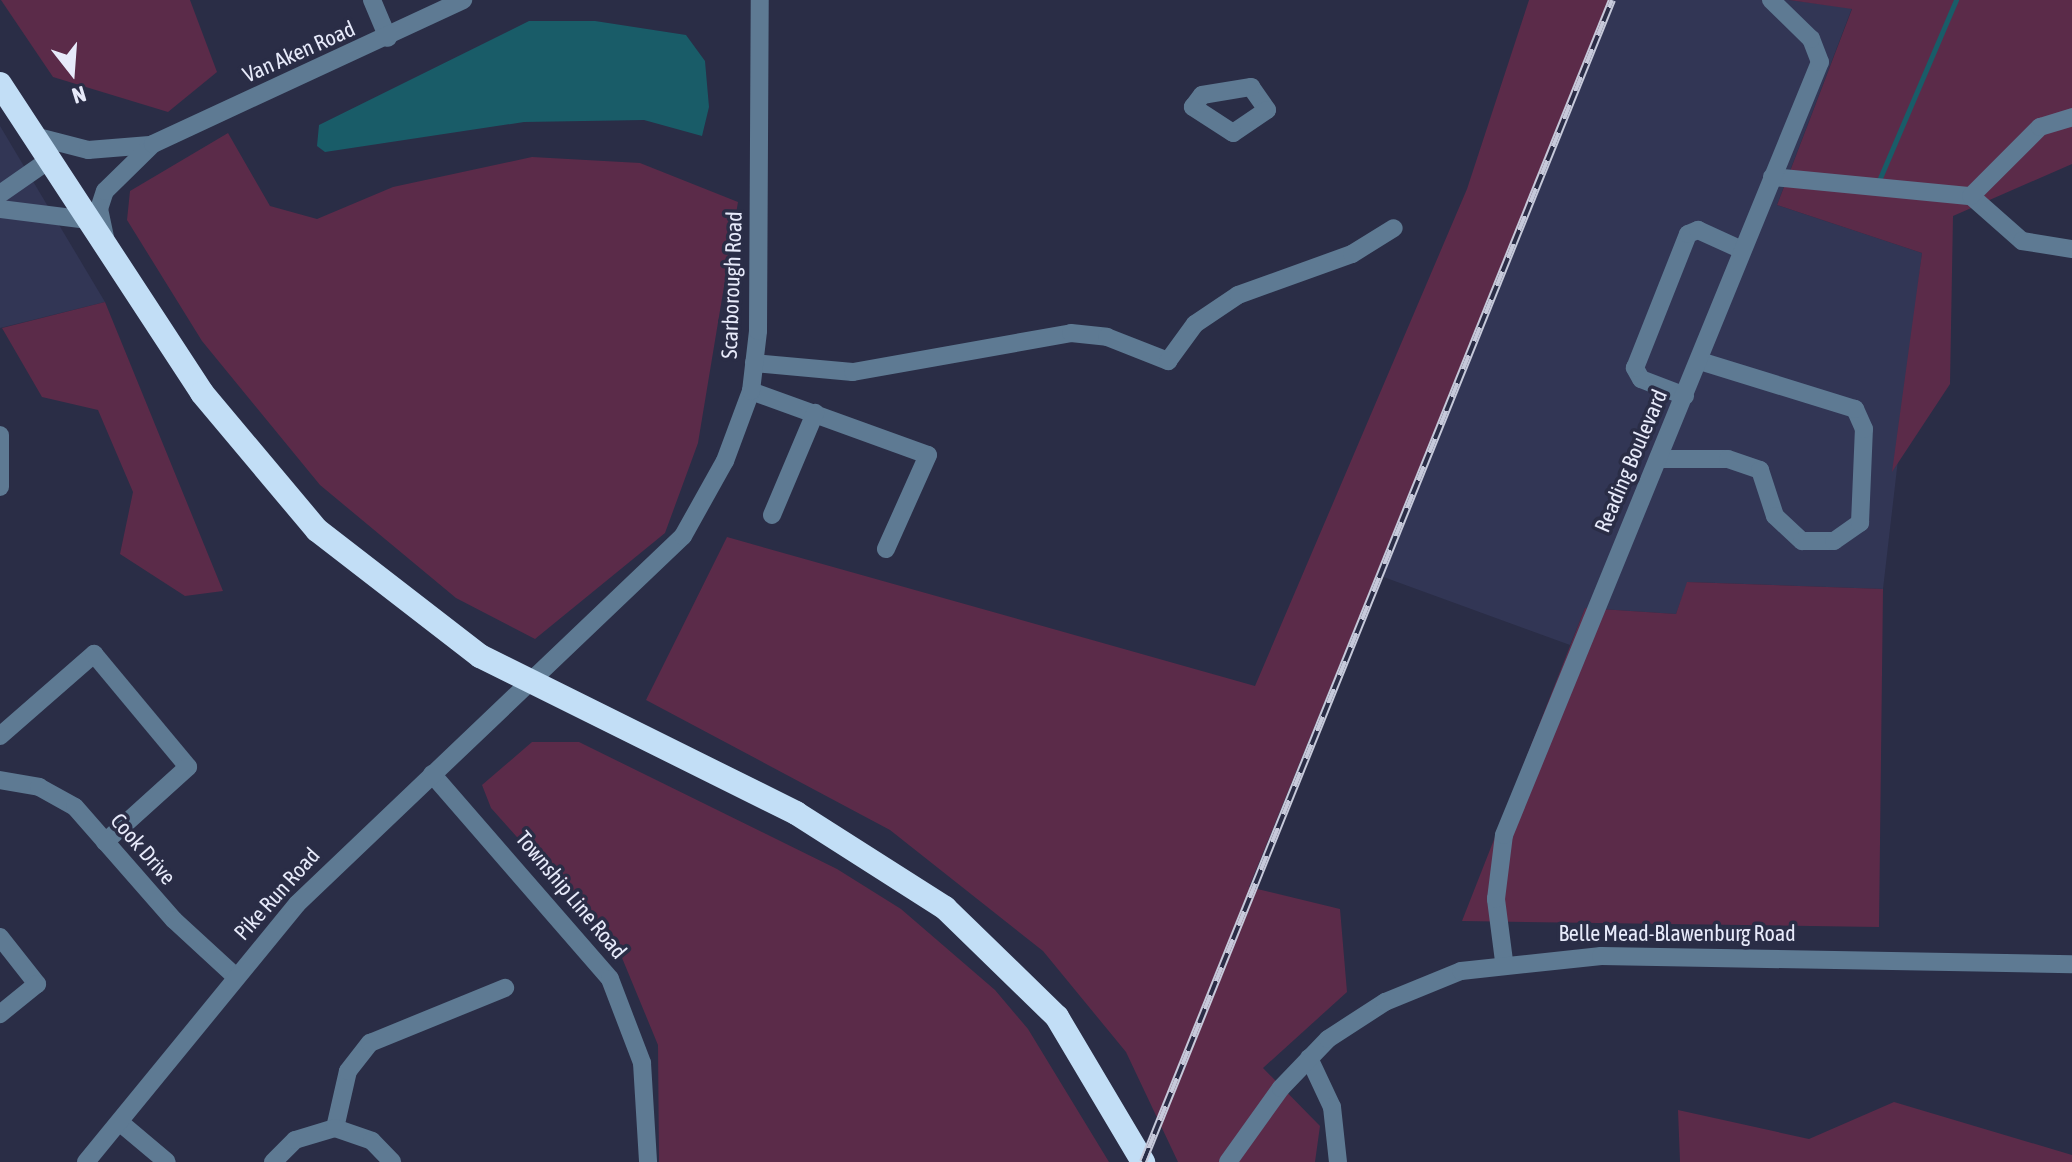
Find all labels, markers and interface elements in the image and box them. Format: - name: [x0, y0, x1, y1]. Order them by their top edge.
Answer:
- street label: Van Aken Road: [239, 16, 359, 88]
- north arrow: [32, 32, 112, 112]
- text: N: [69, 81, 89, 109]
- street label: Scarborough Road: [716, 211, 748, 359]
- street label: Reading Boulevard: [1589, 386, 1673, 536]
- street label: Cook Drive: [105, 808, 181, 890]
- street label: Township Line Road: [510, 826, 632, 964]
- street label: Pike Run Road: [229, 842, 325, 946]
- street label: Belle Mead-Blawenburg Road: [1558, 921, 1796, 947]

